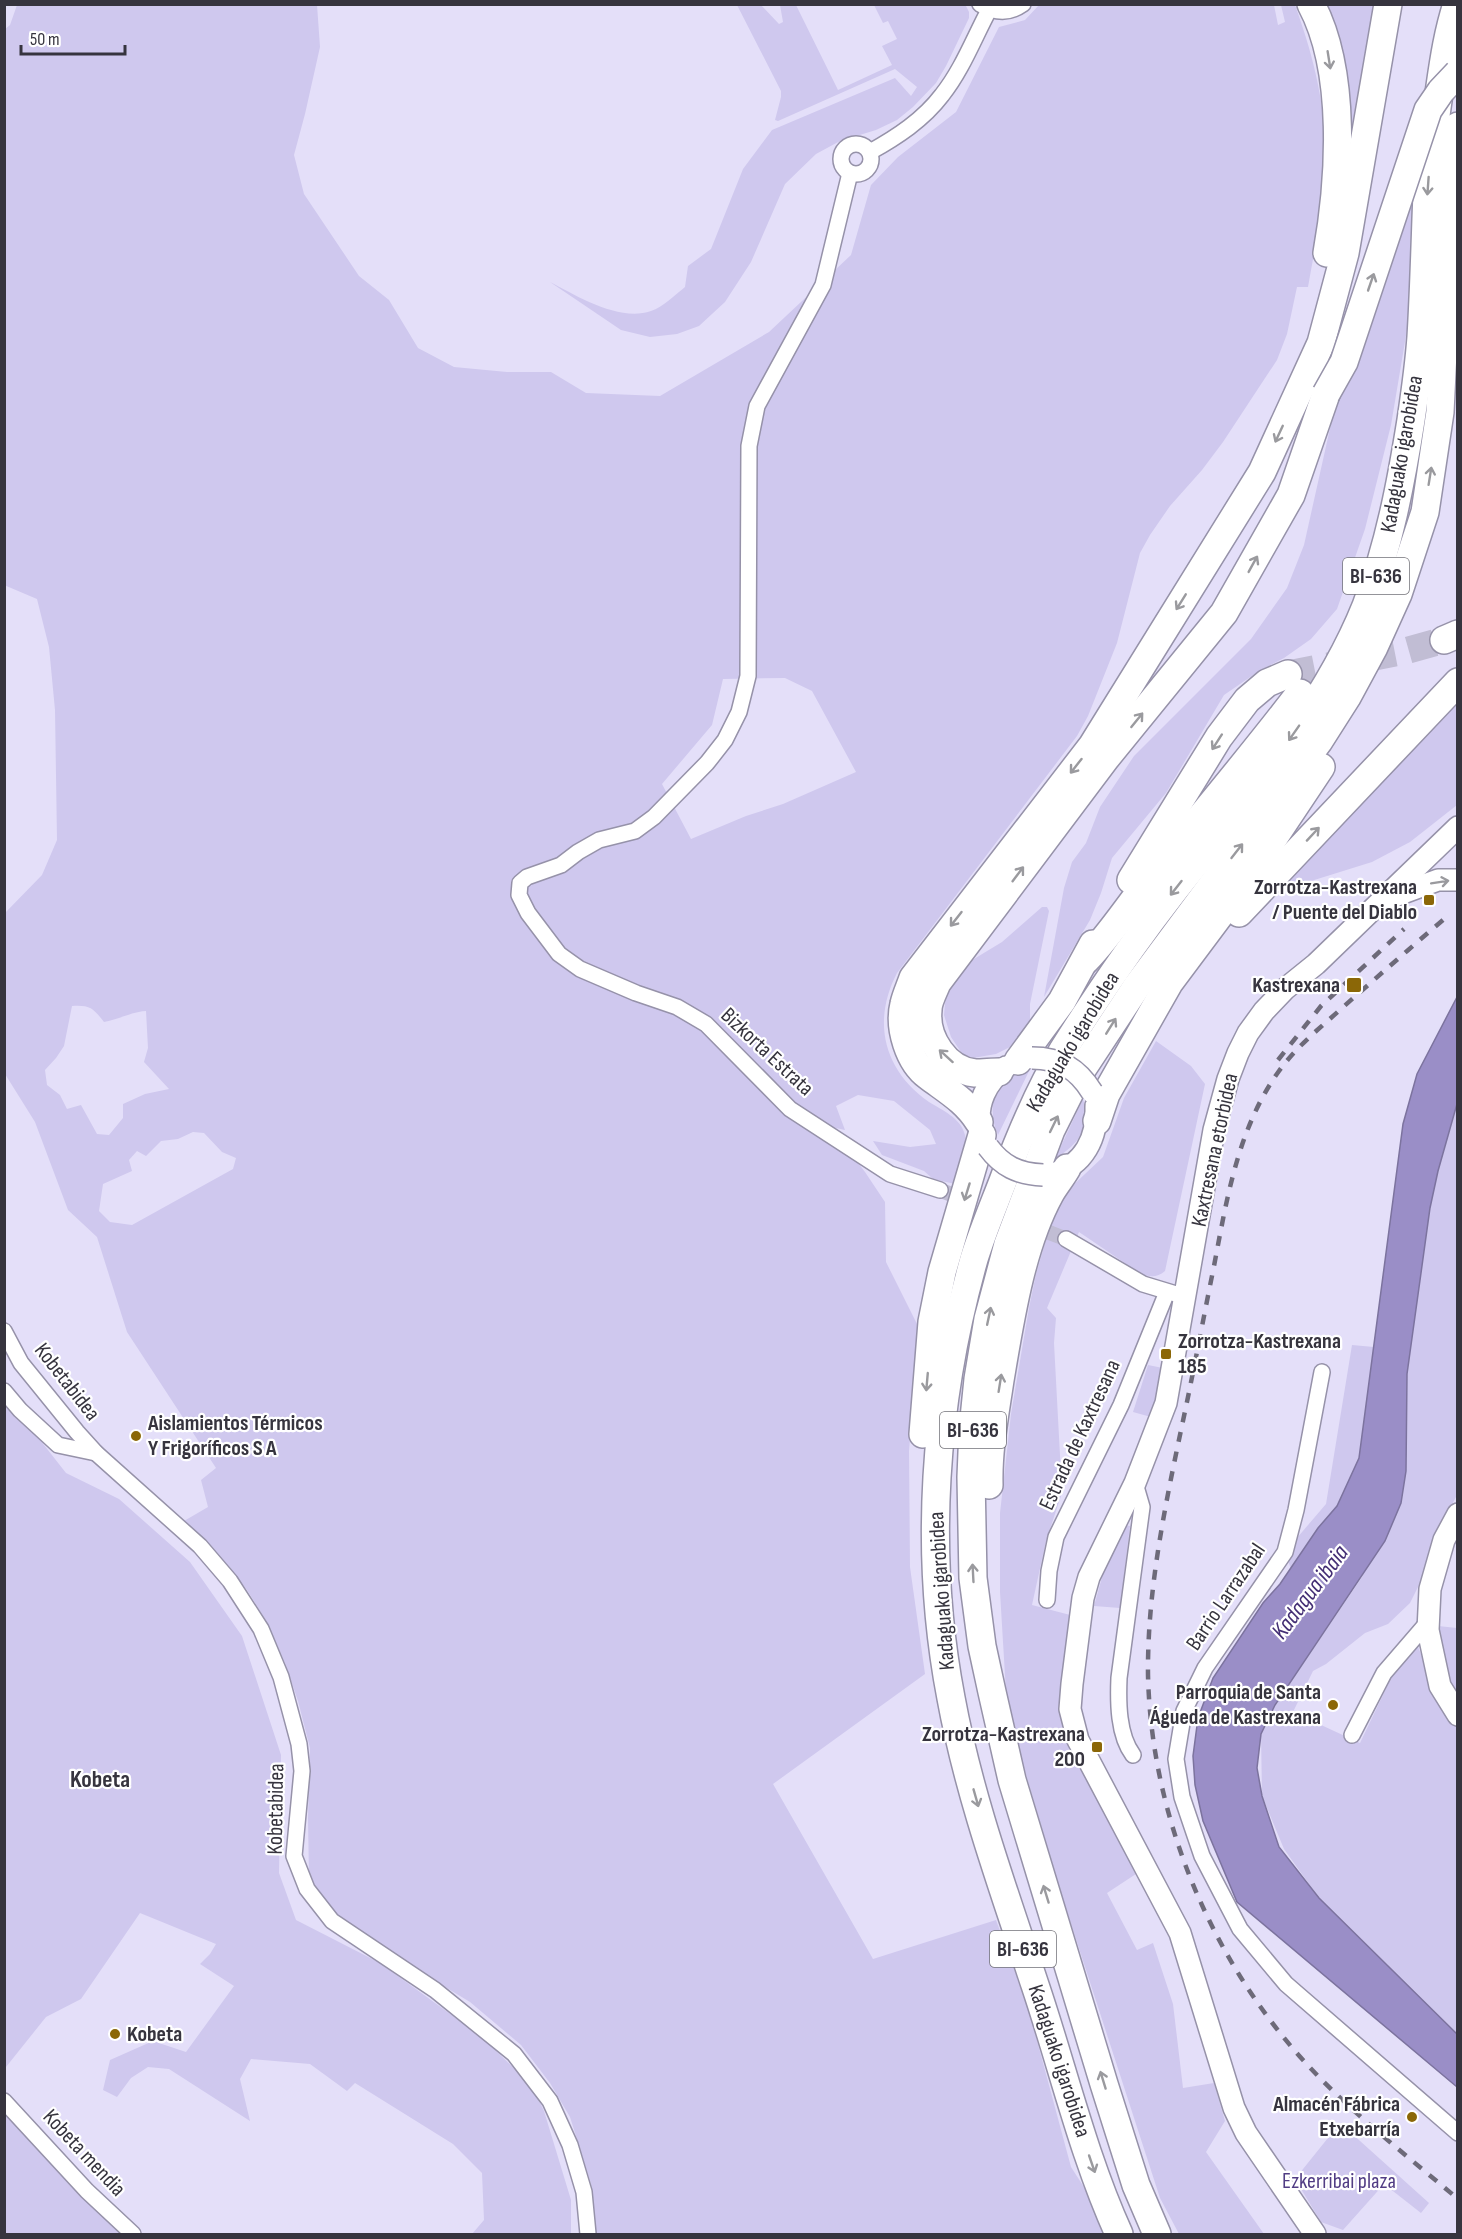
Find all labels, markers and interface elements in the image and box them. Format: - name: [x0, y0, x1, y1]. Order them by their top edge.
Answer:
- scale bar: [21, 18, 124, 56]
- text: 50 m: [30, 29, 60, 50]
- one-way arrow: [1324, 49, 1335, 69]
- one-way arrow: [1422, 176, 1433, 196]
- one-way arrow: [1367, 273, 1378, 292]
- street label: Kadaguako igarobidea: [1375, 373, 1429, 535]
- one-way arrow: [1273, 424, 1285, 442]
- one-way arrow: [1424, 467, 1435, 487]
- one-way arrow: [1247, 556, 1259, 573]
- road number: BI-636: [1343, 558, 1409, 594]
- one-way arrow: [1175, 593, 1187, 610]
- one-way arrow: [1130, 712, 1143, 728]
- one-way arrow: [1288, 724, 1300, 740]
- one-way arrow: [1210, 733, 1222, 750]
- one-way arrow: [1070, 758, 1083, 774]
- one-way arrow: [1306, 827, 1320, 842]
- one-way arrow: [1231, 843, 1244, 859]
- one-way arrow: [1011, 867, 1024, 883]
- place label: Zorrotza-Kastrexana / Puente del Diablo: [1254, 874, 1417, 926]
- one-way arrow: [1429, 876, 1449, 887]
- one-way arrow: [1170, 880, 1183, 896]
- marker: Zorrotza-Kastrexana / Puente del Diablo: [1422, 893, 1436, 907]
- one-way arrow: [950, 911, 962, 927]
- street label: Kadaguako igarobidea: [1020, 967, 1126, 1117]
- place label: Kastrexana: [1252, 972, 1340, 999]
- marker: Kastrexana: [1345, 976, 1363, 994]
- street label: Bizkorta Estrata: [715, 1002, 819, 1102]
- one-way arrow: [1104, 1017, 1117, 1034]
- one-way arrow: [938, 1049, 953, 1063]
- street label: Kaxtresana etorbidea: [1186, 1071, 1244, 1229]
- one-way arrow: [1049, 1115, 1061, 1133]
- one-way arrow: [961, 1182, 972, 1201]
- one-way arrow: [984, 1307, 995, 1326]
- place label: Zorrotza-Kastrexana 185: [1178, 1328, 1341, 1380]
- street label: Kobetabidea: [28, 1338, 106, 1426]
- marker: Zorrotza-Kastrexana 185: [1159, 1347, 1173, 1361]
- street label: Estrada de Kaxtresana: [1033, 1355, 1127, 1515]
- one-way arrow: [921, 1371, 932, 1391]
- one-way arrow: [995, 1374, 1006, 1393]
- place label: Aislamientos Térmicos Y Frigoríficos S A: [147, 1410, 323, 1462]
- road number: BI-636: [940, 1412, 1006, 1448]
- marker: Aislamientos Térmicos Y Frigoríficos S A: [129, 1429, 143, 1443]
- street label: Kadaguako igarobidea: [923, 1511, 961, 1671]
- street label: Barrio Larrazabal: [1180, 1538, 1272, 1656]
- water label: Kadagua ibaia: [1265, 1539, 1355, 1645]
- one-way arrow: [967, 1563, 978, 1583]
- place label: Parroquia de Santa Águeda de Kastrexana: [1149, 1679, 1321, 1731]
- marker: Parroquia de Santa Águeda de Kastrexana: [1326, 1698, 1340, 1712]
- place label: Zorrotza-Kastrexana 200: [922, 1721, 1085, 1773]
- marker: Zorrotza-Kastrexana 200: [1090, 1740, 1104, 1754]
- street label: Kobetabidea: [262, 1763, 290, 1855]
- district label: Kobeta: [70, 1765, 130, 1794]
- one-way arrow: [970, 1788, 982, 1807]
- one-way arrow: [1040, 1885, 1051, 1904]
- road number: BI-636: [990, 1931, 1056, 1967]
- street label: Kadaguako igarobidea: [1022, 1981, 1096, 2141]
- place label: Kobeta: [127, 2021, 182, 2048]
- marker: Kobeta: [108, 2027, 122, 2041]
- one-way arrow: [1097, 2071, 1108, 2090]
- place label: Almacén Fábrica Etxebarría: [1272, 2091, 1400, 2143]
- street label: Kobeta mendia: [37, 2104, 131, 2202]
- marker: Almacén Fábrica Etxebarría: [1405, 2110, 1419, 2124]
- one-way arrow: [1088, 2154, 1099, 2173]
- park label: Ezkerribai plaza: [1282, 2168, 1396, 2195]

